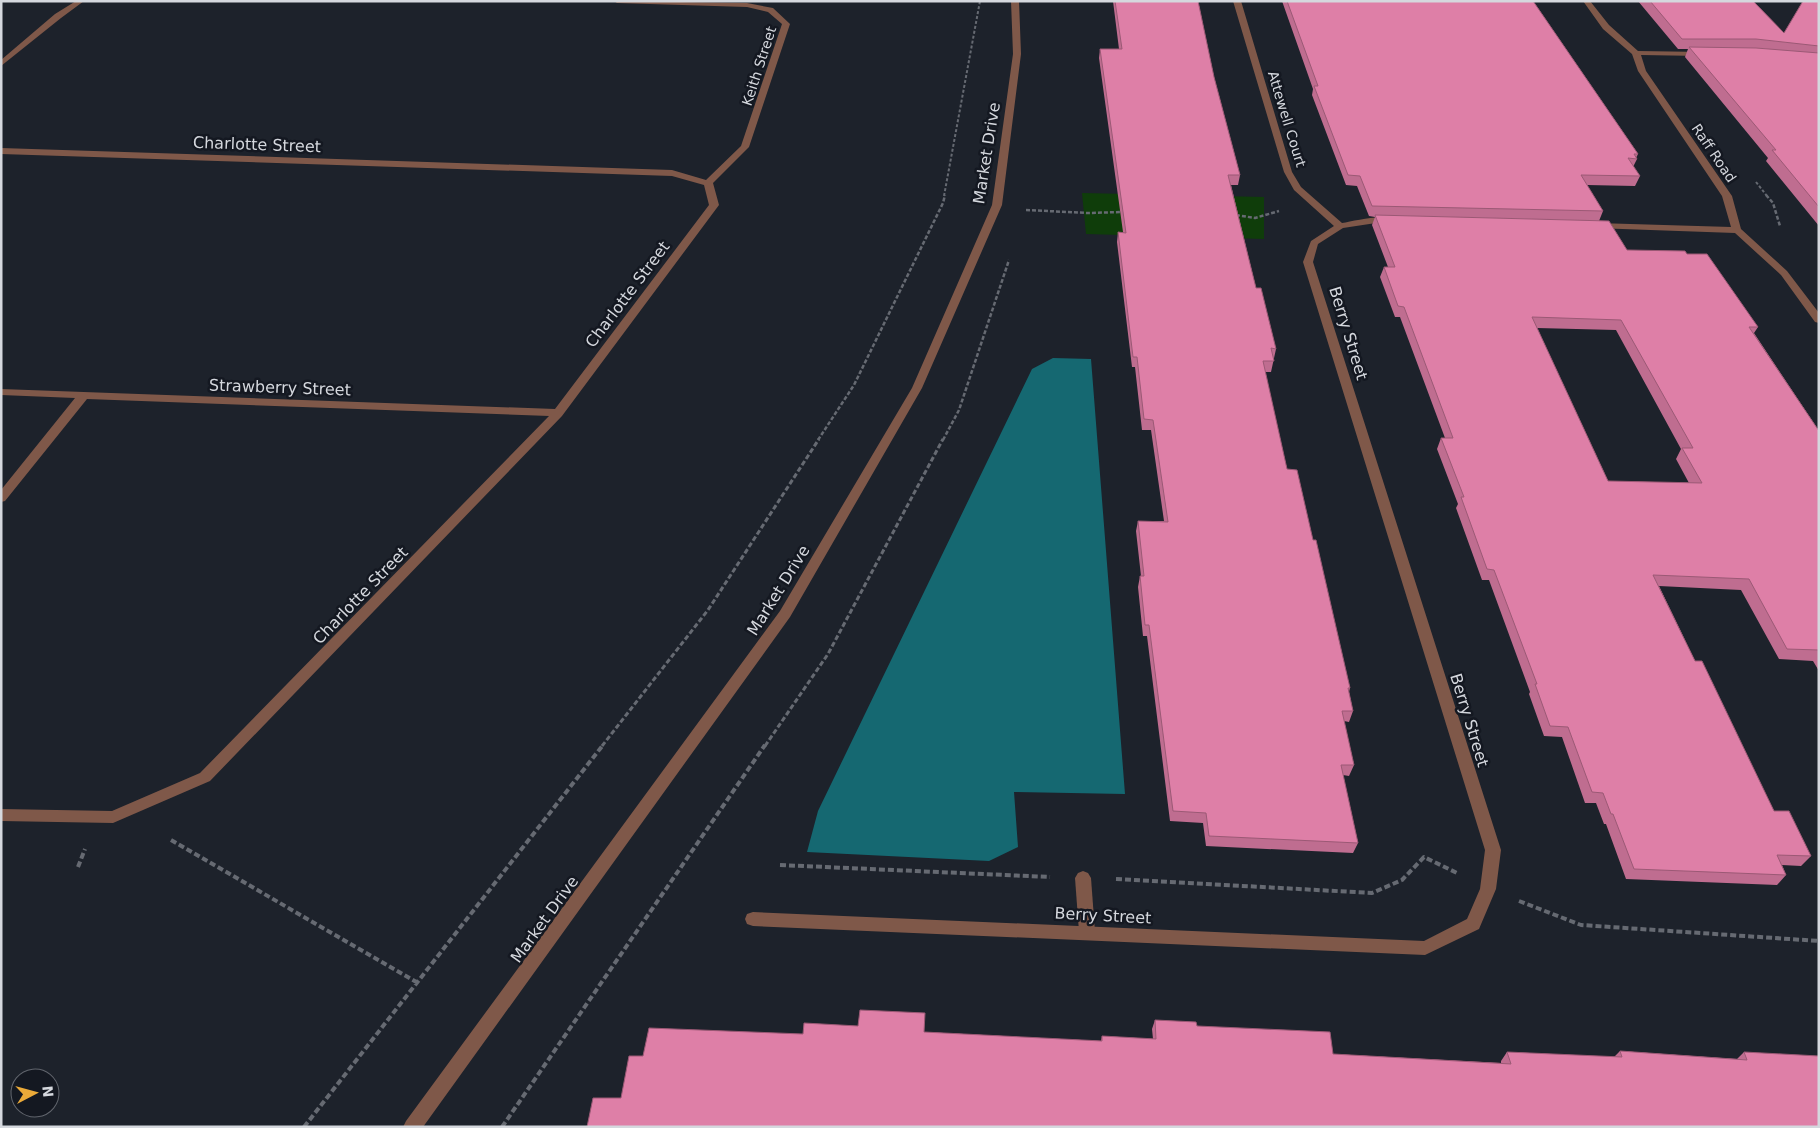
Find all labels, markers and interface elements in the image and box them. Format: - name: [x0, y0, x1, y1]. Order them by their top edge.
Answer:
- street label: Keith Street: [739, 24, 779, 108]
- street label: Attewell Court: [1265, 69, 1309, 169]
- street label: Market Drive: [969, 101, 1004, 205]
- street label: Raff Road: [1689, 121, 1739, 185]
- street label: Charlotte Street: [193, 133, 321, 156]
- street label: Charlotte Street: [581, 237, 674, 351]
- street label: Berry Street: [1325, 284, 1372, 382]
- street label: Strawberry Street: [209, 376, 351, 399]
- street label: Market Drive: [743, 542, 814, 639]
- street label: Charlotte Street: [309, 543, 412, 648]
- street label: Berry Street: [1446, 671, 1493, 769]
- street label: Market Drive: [507, 872, 582, 966]
- street label: Berry Street: [1054, 903, 1152, 928]
- north arrow: [10, 1068, 60, 1118]
- text: N: [39, 1085, 56, 1098]

